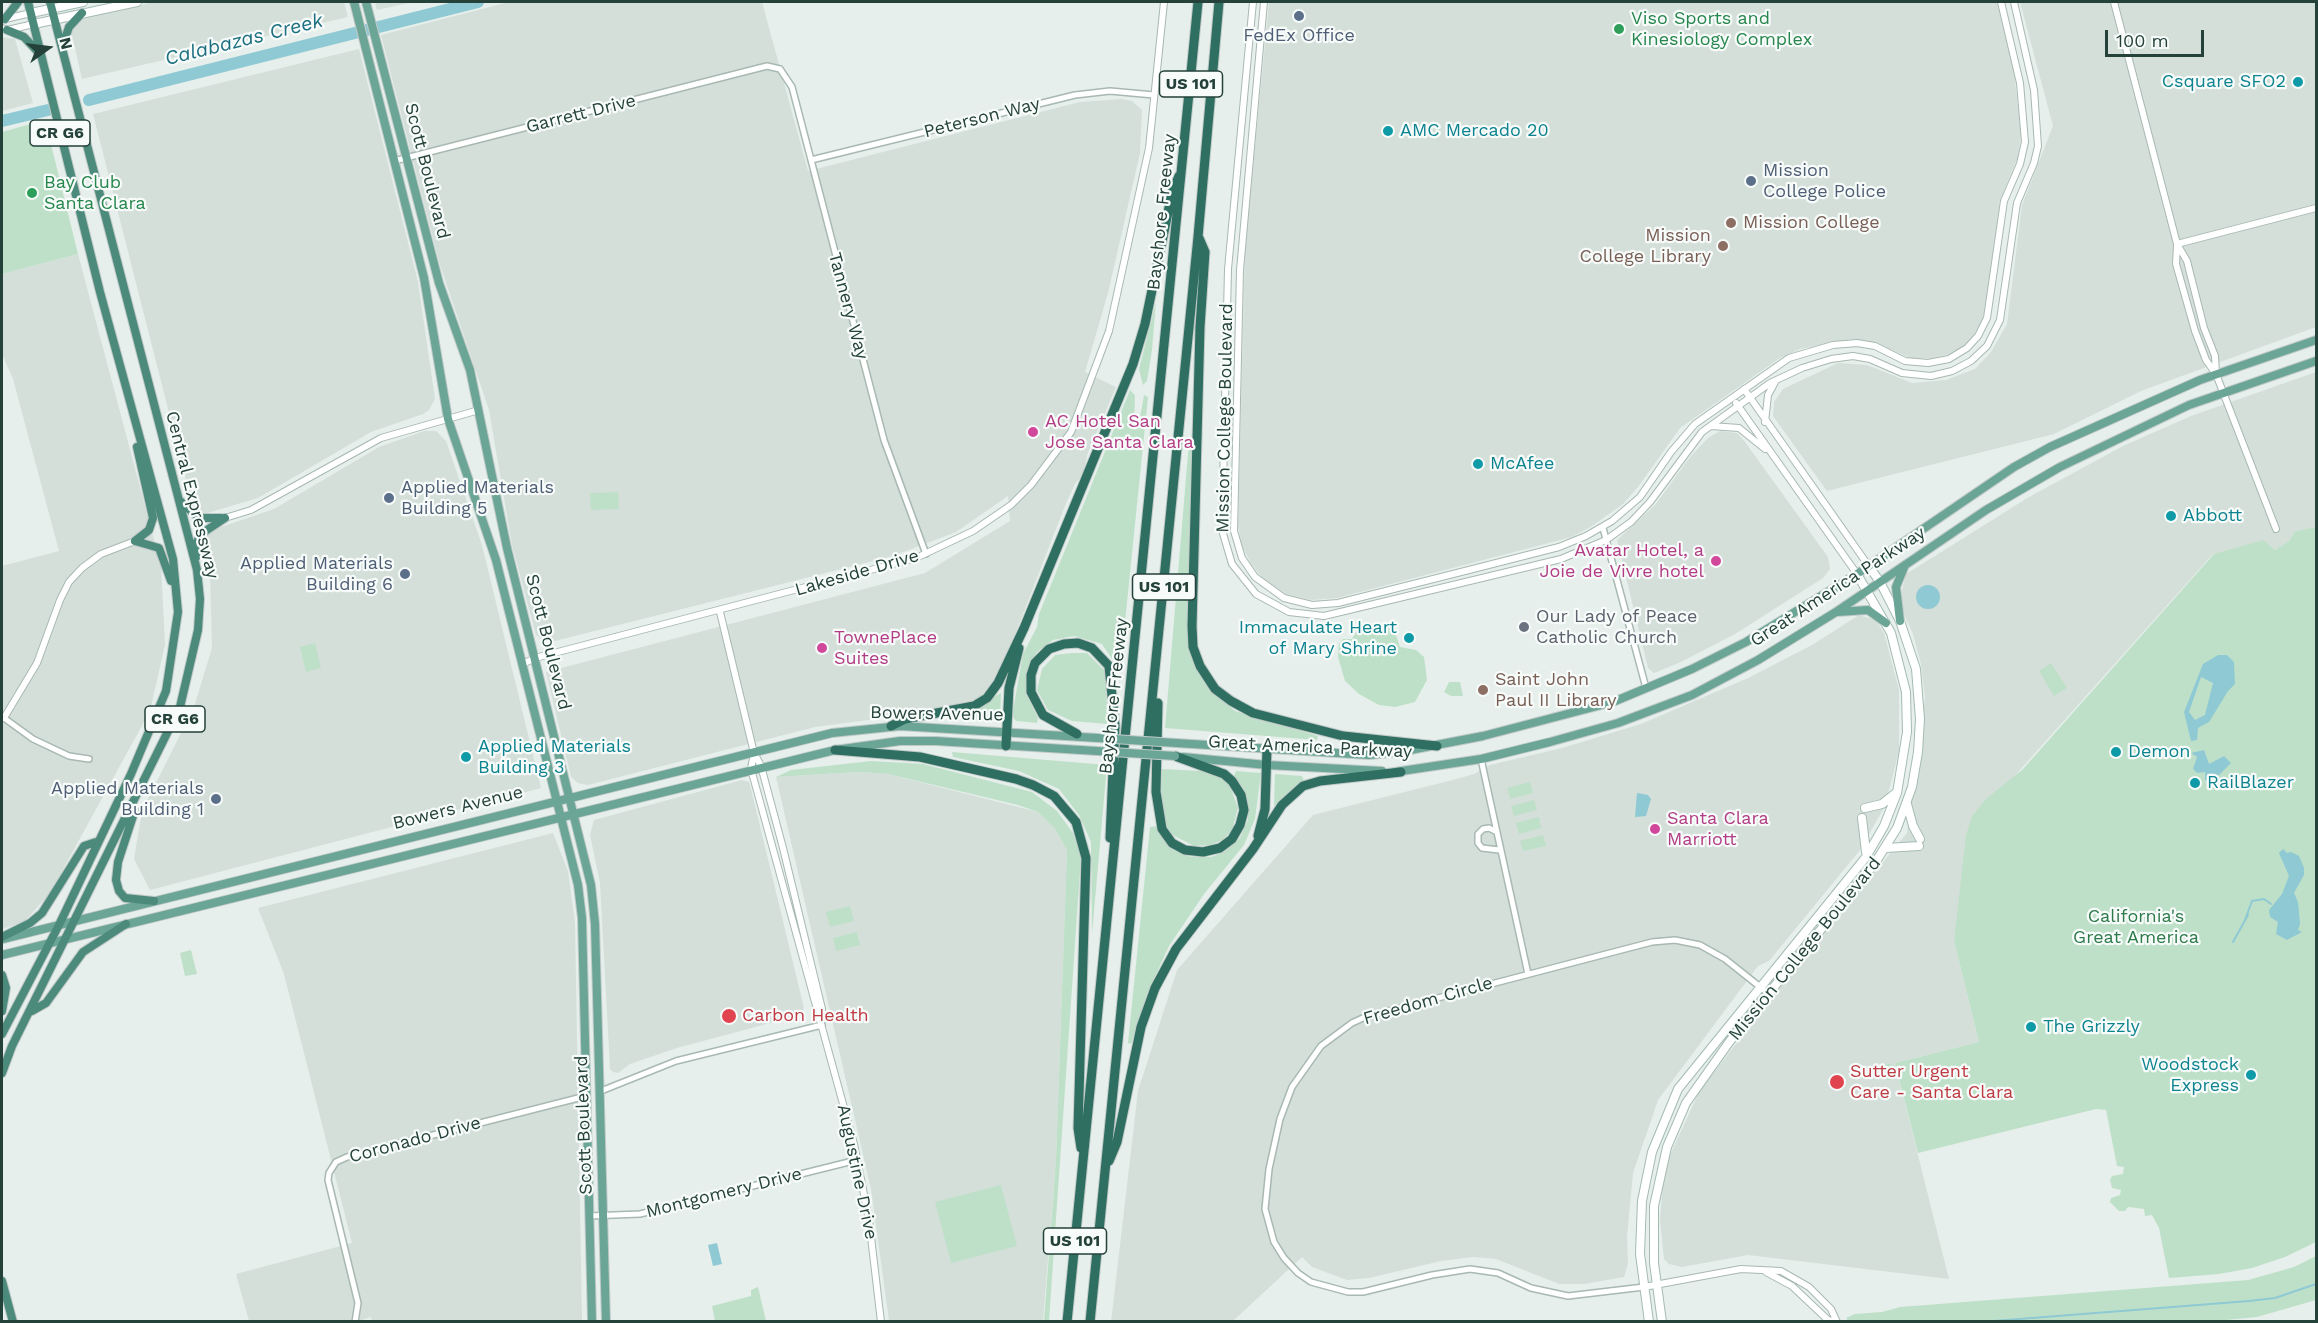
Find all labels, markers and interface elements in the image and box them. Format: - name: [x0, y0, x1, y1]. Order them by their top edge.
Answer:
- place label: Viso Sports and Kinesiology Complex: [1631, 8, 1812, 50]
- water label: Calabazas Creek: [162, 9, 326, 71]
- marker: FedEx Office: [1292, 9, 1306, 23]
- north arrow: [18, 18, 78, 78]
- scale bar: [2108, 18, 2207, 56]
- marker: Viso Sports and Kinesiology Complex: [1612, 22, 1626, 36]
- place label: FedEx Office: [1243, 25, 1355, 47]
- text: 100 m: [2116, 30, 2169, 51]
- text: N: [55, 35, 77, 52]
- road number: US 101: [1160, 71, 1222, 97]
- place label: Csquare SFO2: [2162, 71, 2286, 93]
- marker: Csquare SFO2: [2291, 75, 2305, 89]
- street label: Garrett Drive: [524, 90, 638, 138]
- street label: Peterson Way: [922, 93, 1042, 143]
- street label: Scott Boulevard: [400, 101, 454, 241]
- road number: CR G6: [30, 120, 90, 146]
- place label: AMC Mercado 20: [1400, 120, 1549, 142]
- marker: AMC Mercado 20: [1381, 124, 1395, 138]
- street label: Bayshore Freeway: [1143, 133, 1181, 291]
- place label: Mission College Police: [1763, 160, 1886, 202]
- place label: Bay Club Santa Clara: [44, 172, 146, 214]
- marker: Mission College Police: [1744, 174, 1758, 188]
- marker: Bay Club Santa Clara: [25, 186, 39, 200]
- place label: Mission College: [1743, 212, 1880, 234]
- marker: Mission College: [1724, 216, 1738, 230]
- place label: Mission College Library: [1580, 225, 1711, 268]
- marker: Mission College Library: [1716, 239, 1730, 253]
- street label: Tannery Way: [823, 250, 873, 362]
- street label: Mission College Boulevard: [1212, 303, 1238, 533]
- street label: Central Expressway: [161, 409, 223, 581]
- place label: AC Hotel San Jose Santa Clara: [1045, 411, 1194, 454]
- marker: AC Hotel San Jose Santa Clara: [1026, 425, 1040, 439]
- place label: McAfee: [1490, 453, 1554, 475]
- marker: McAfee: [1471, 457, 1485, 471]
- place label: Applied Materials Building 5: [401, 477, 554, 520]
- marker: Applied Materials Building 5: [382, 491, 396, 505]
- place label: Abbott: [2183, 505, 2242, 527]
- marker: Abbott: [2164, 509, 2178, 523]
- street label: Great America Parkway: [1746, 522, 1930, 652]
- place label: Avatar Hotel, a Joie de Vivre hotel: [1539, 540, 1704, 582]
- street label: Lakeside Drive: [792, 545, 922, 601]
- place label: Applied Materials Building 6: [240, 553, 393, 596]
- marker: Avatar Hotel, a Joie de Vivre hotel: [1709, 554, 1723, 568]
- marker: Applied Materials Building 6: [398, 567, 412, 581]
- street label: Scott Boulevard: [521, 572, 575, 712]
- road number: US 101: [1132, 574, 1196, 600]
- place label: Our Lady of Peace Catholic Church: [1536, 606, 1697, 648]
- street label: Bayshore Freeway: [1095, 617, 1133, 775]
- place label: Immaculate Heart of Mary Shrine: [1239, 617, 1397, 660]
- marker: Our Lady of Peace Catholic Church: [1517, 620, 1531, 634]
- place label: TownePlace Suites: [834, 627, 937, 670]
- marker: Immaculate Heart of Mary Shrine: [1402, 631, 1416, 645]
- marker: TownePlace Suites: [815, 641, 829, 655]
- place label: Saint John Paul II Library: [1495, 669, 1616, 712]
- marker: Saint John Paul II Library: [1476, 683, 1490, 697]
- street label: Bowers Avenue: [870, 702, 1004, 726]
- road number: CR G6: [145, 706, 205, 732]
- street label: Great America Parkway: [1207, 731, 1413, 763]
- place label: Applied Materials Building 3: [478, 736, 631, 778]
- place label: Demon: [2128, 741, 2190, 763]
- marker: Demon: [2109, 745, 2123, 759]
- marker: Applied Materials Building 3: [459, 750, 473, 764]
- place label: RailBlazer: [2207, 772, 2294, 794]
- marker: RailBlazer: [2188, 776, 2202, 790]
- place label: Applied Materials Building 1: [51, 778, 204, 820]
- street label: Bowers Avenue: [391, 781, 525, 835]
- marker: Applied Materials Building 1: [209, 792, 223, 806]
- place label: Santa Clara Marriott: [1667, 808, 1769, 850]
- marker: Santa Clara Marriott: [1648, 822, 1662, 836]
- street label: Mission College Boulevard: [1724, 853, 1886, 1045]
- park label: California's Great America: [2073, 906, 2199, 948]
- street label: Freedom Circle: [1361, 972, 1495, 1030]
- place label: Carbon Health: [742, 1005, 869, 1027]
- marker: Carbon Health: [720, 1007, 738, 1025]
- place label: The Grizzly: [2043, 1016, 2140, 1038]
- marker: The Grizzly: [2024, 1020, 2038, 1034]
- place label: Woodstock Express: [2141, 1054, 2239, 1096]
- street label: Scott Boulevard: [571, 1055, 597, 1195]
- place label: Sutter Urgent Care - Santa Clara: [1850, 1061, 2013, 1104]
- marker: Woodstock Express: [2244, 1068, 2258, 1082]
- marker: Sutter Urgent Care - Santa Clara: [1828, 1073, 1846, 1091]
- street label: Augustine Drive: [832, 1102, 882, 1242]
- street label: Coronado Drive: [347, 1112, 483, 1168]
- street label: Montgomery Drive: [644, 1163, 804, 1223]
- road number: US 101: [1044, 1228, 1106, 1254]

